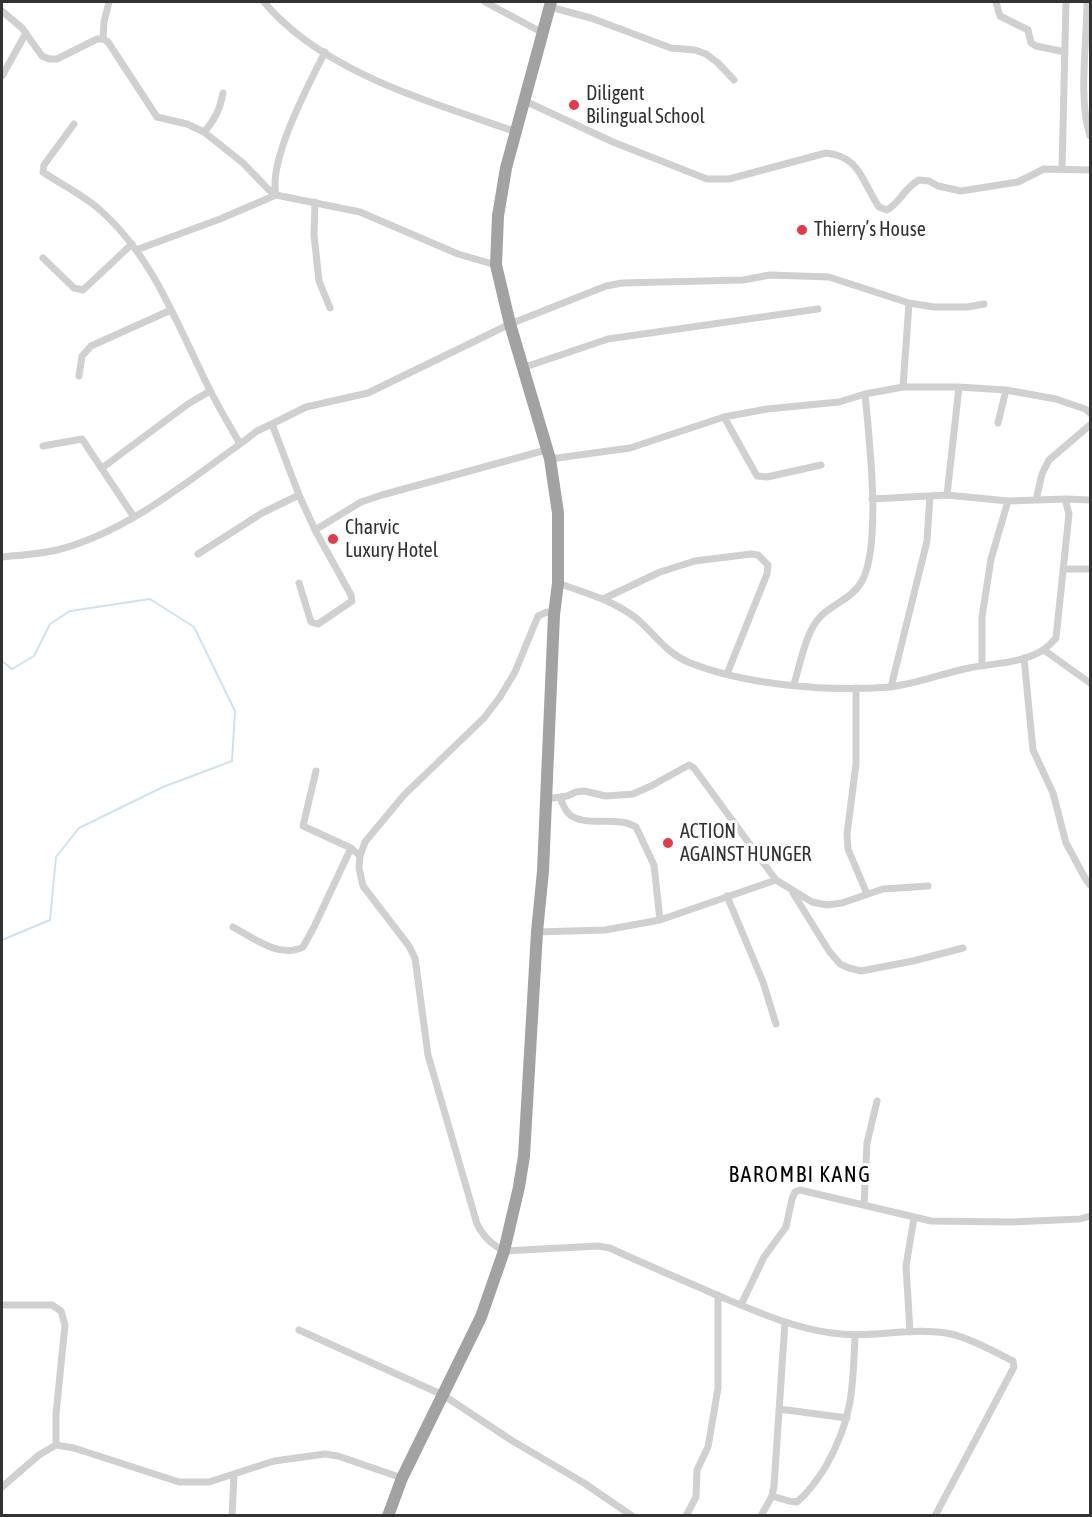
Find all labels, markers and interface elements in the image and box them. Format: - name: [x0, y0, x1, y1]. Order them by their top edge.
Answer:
- place label: Diligent Bilingual School: [586, 82, 705, 129]
- marker: Diligent Bilingual School: [567, 98, 581, 112]
- place label: Thierry’s House: [814, 218, 926, 242]
- marker: Thierry’s House: [795, 223, 809, 237]
- place label: Charvic Luxury Hotel: [345, 516, 438, 563]
- marker: Charvic Luxury Hotel: [326, 532, 340, 546]
- place label: ACTION AGAINST HUNGER: [680, 820, 811, 867]
- marker: ACTION AGAINST HUNGER: [661, 836, 675, 850]
- district label: BAROMBI KANG: [729, 1162, 871, 1188]

